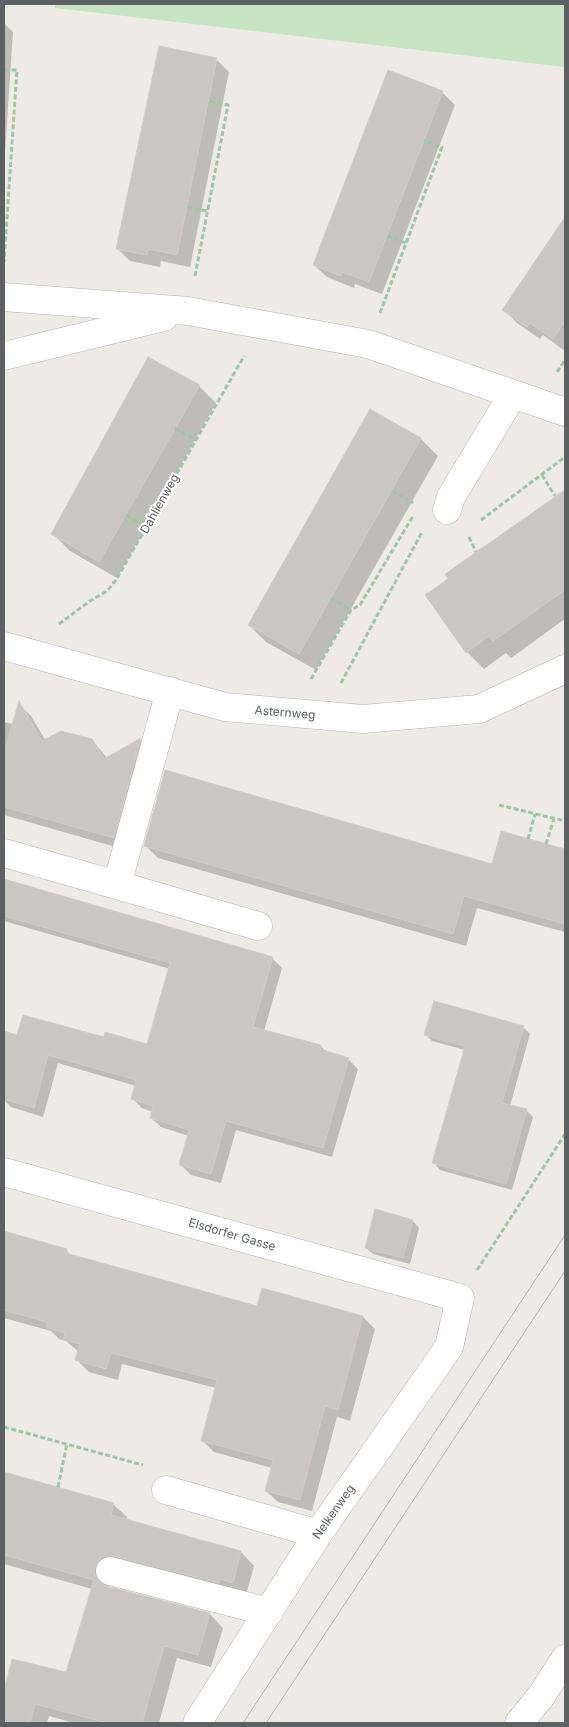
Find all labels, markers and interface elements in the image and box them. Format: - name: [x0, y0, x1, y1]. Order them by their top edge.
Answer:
- street label: Dahlienweg: [138, 471, 182, 537]
- street label: Asternweg: [254, 703, 316, 723]
- street label: Elsdorfer Gasse: [187, 1216, 277, 1254]
- street label: Nelkenweg: [310, 1482, 358, 1542]

